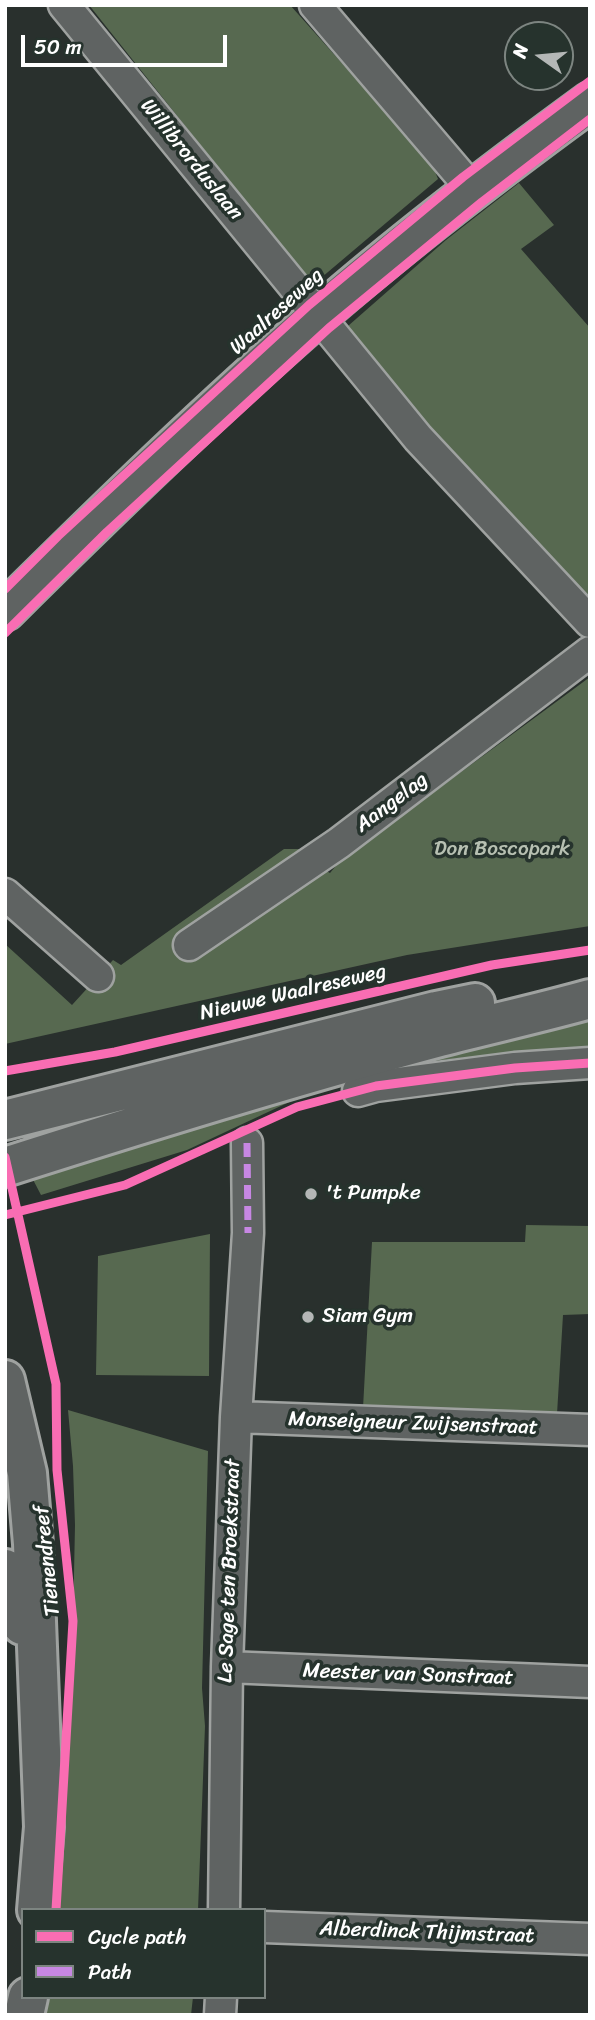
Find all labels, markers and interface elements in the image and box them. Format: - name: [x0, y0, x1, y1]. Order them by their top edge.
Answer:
- scale bar: [24, 21, 231, 65]
- north arrow: [504, 21, 574, 91]
- text: 50 m: [34, 28, 82, 66]
- text: N: [503, 40, 538, 62]
- street label: Willibrorduslaan: [134, 94, 248, 226]
- street label: Waalreseweg: [225, 263, 329, 361]
- street label: Aangelag: [351, 768, 433, 838]
- park label: Don Boscopark: [434, 837, 570, 863]
- street label: Nieuwe Waalreseweg: [197, 959, 389, 1027]
- place label: 't Pumpke: [325, 1181, 421, 1207]
- marker: 't Pumpke: [303, 1186, 319, 1202]
- place label: Siam Gym: [322, 1304, 413, 1330]
- marker: Siam Gym: [300, 1309, 316, 1325]
- street label: Monseigneur Zwijsenstraat: [288, 1407, 538, 1441]
- street label: Le Sage ten Broekstraat: [214, 1459, 246, 1683]
- street label: Tienendreef: [30, 1504, 66, 1618]
- street label: Meester van Sonstraat: [302, 1659, 514, 1691]
- legend: [21, 1908, 266, 1999]
- street label: Alberdinck Thijmstraat: [319, 1917, 535, 1949]
- text: Cycle path: [88, 1918, 187, 1956]
- text: Path: [88, 1953, 131, 1991]

